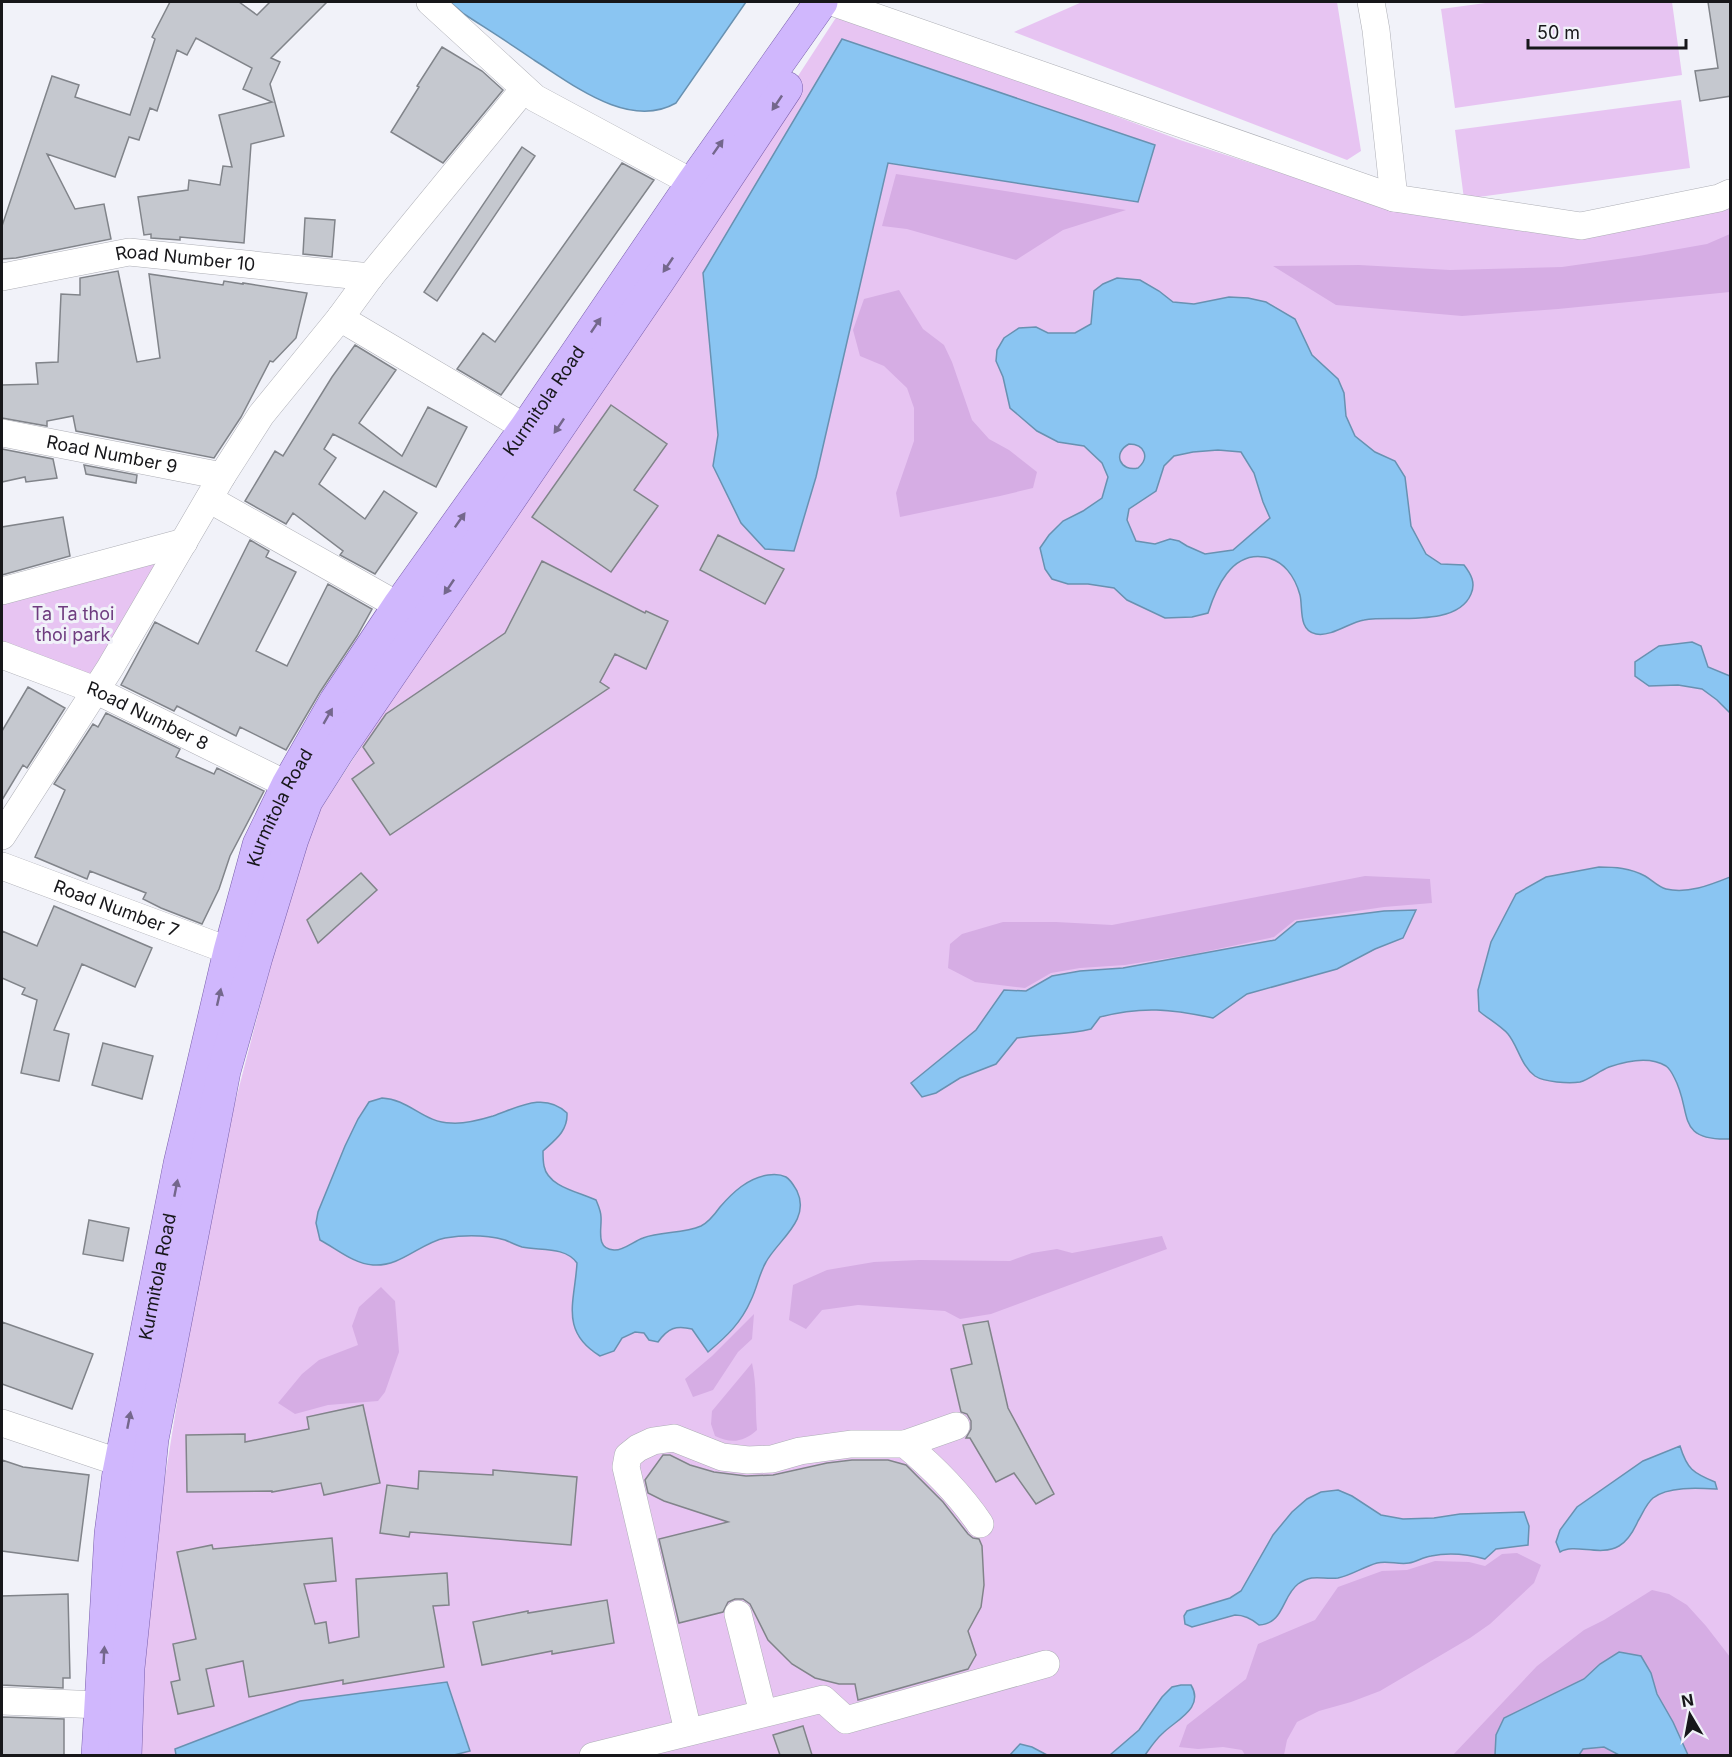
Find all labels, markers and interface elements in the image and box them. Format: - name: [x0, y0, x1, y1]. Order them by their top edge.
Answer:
- scale bar: [1528, 12, 1686, 50]
- text: 50 m: [1537, 22, 1580, 43]
- one-way arrow: [771, 94, 782, 111]
- one-way arrow: [712, 139, 723, 155]
- street label: Road Number 10: [113, 241, 256, 275]
- one-way arrow: [663, 257, 674, 273]
- one-way arrow: [590, 317, 601, 333]
- street label: Kurmitola Road: [498, 342, 589, 460]
- one-way arrow: [554, 418, 565, 434]
- street label: Road Number 9: [45, 431, 179, 477]
- one-way arrow: [454, 512, 466, 528]
- one-way arrow: [443, 579, 455, 595]
- park label: Ta Ta thoi thoi park: [32, 603, 114, 645]
- street label: Road Number 8: [84, 677, 212, 754]
- one-way arrow: [322, 708, 333, 724]
- street label: Kurmitola Road: [243, 745, 317, 869]
- street label: Road Number 7: [51, 875, 182, 941]
- one-way arrow: [215, 988, 224, 1007]
- one-way arrow: [172, 1178, 181, 1197]
- street label: Kurmitola Road: [134, 1211, 180, 1342]
- one-way arrow: [125, 1410, 134, 1429]
- one-way arrow: [99, 1646, 108, 1665]
- north arrow: [1660, 1685, 1720, 1745]
- text: N: [1680, 1689, 1695, 1711]

